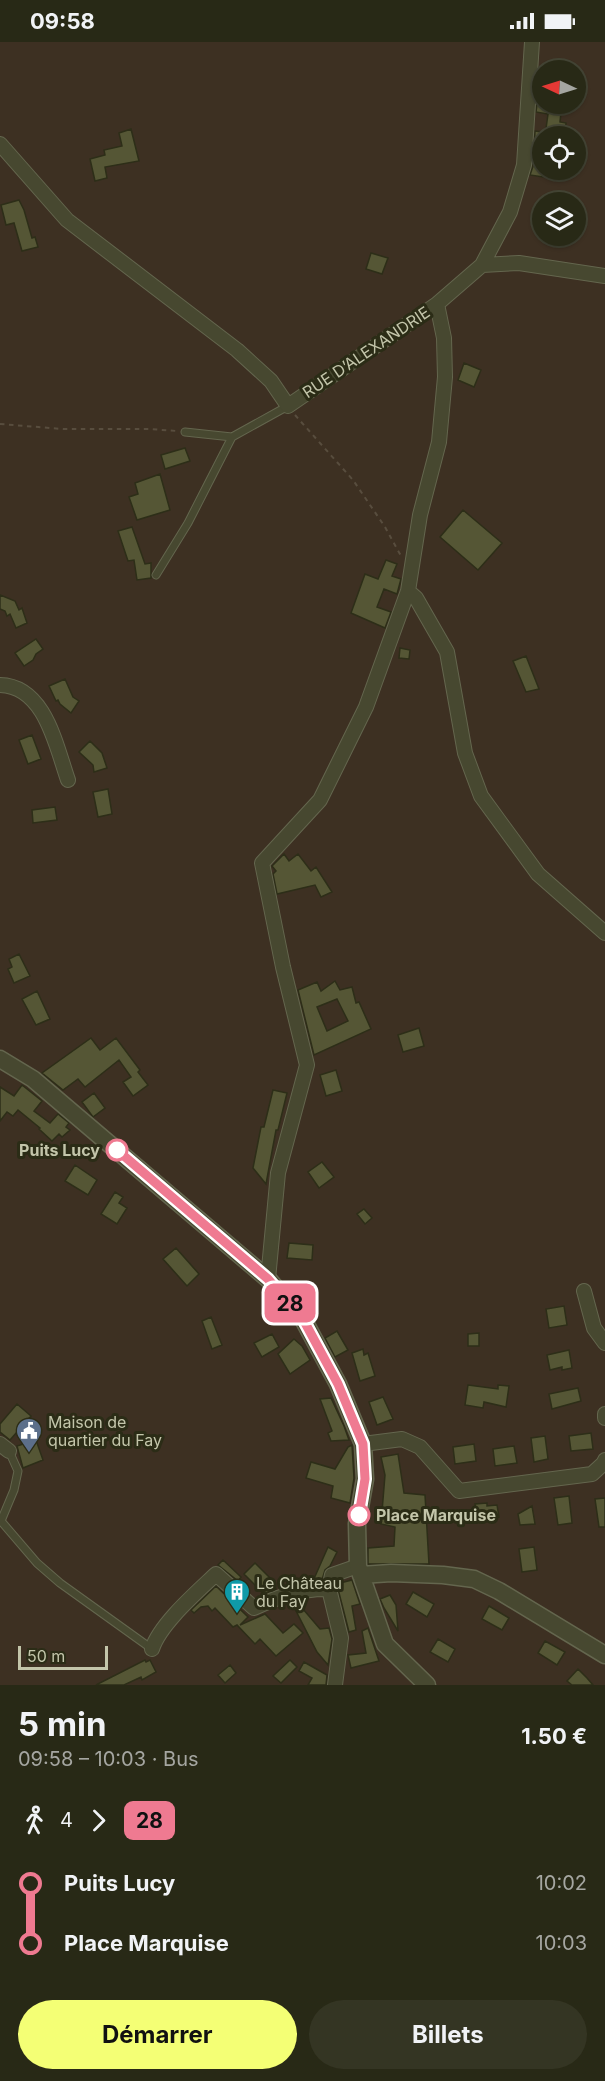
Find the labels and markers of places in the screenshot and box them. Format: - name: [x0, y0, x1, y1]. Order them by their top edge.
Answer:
- marker: Puits Lucy: [106, 1139, 128, 1161]
- place label: Puits Lucy: [19, 1140, 100, 1160]
- place label: Maison de quartier du Fay: [48, 1412, 162, 1450]
- public building icon: Maison de quartier du Fay: [14, 1416, 44, 1454]
- marker: Place Marquise: [348, 1504, 370, 1526]
- place label: Place Marquise: [376, 1505, 496, 1525]
- place label: Le Château du Fay: [256, 1573, 342, 1611]
- building icon: Le Château du Fay: [222, 1577, 252, 1615]

